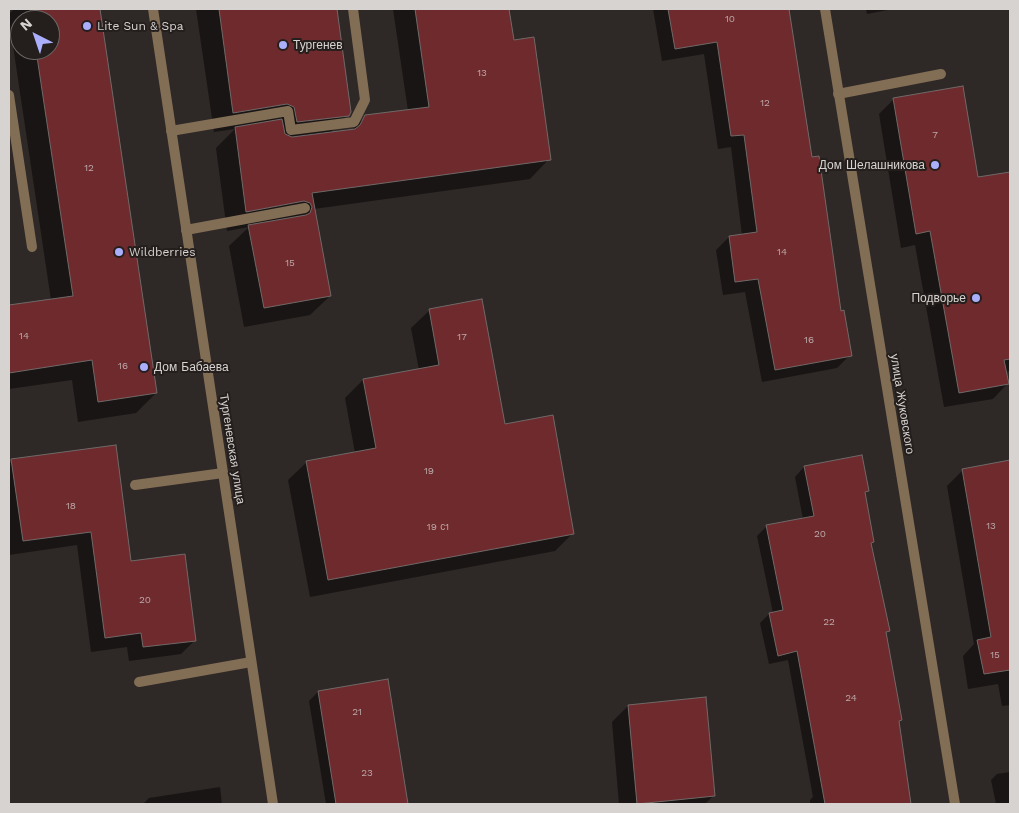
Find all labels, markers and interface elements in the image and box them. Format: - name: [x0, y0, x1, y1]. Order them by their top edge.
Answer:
- north arrow: [10, 10, 60, 60]
- house number: 10: [725, 13, 735, 25]
- text: N: [17, 15, 35, 34]
- place label: Lite Sun & Spa: [97, 19, 183, 33]
- marker: Lite Sun & Spa: [81, 20, 93, 32]
- place label: Тургенев: [293, 38, 343, 52]
- marker: Тургенев: [277, 39, 289, 51]
- house number: 13: [477, 67, 487, 79]
- house number: 12: [760, 97, 770, 109]
- house number: 7: [932, 129, 938, 141]
- place label: Дом Шелашникова: [819, 158, 925, 172]
- marker: Дом Шелашникова: [929, 159, 941, 171]
- house number: 12: [84, 162, 94, 174]
- place label: Wildberries: [129, 245, 196, 259]
- marker: Wildberries: [113, 246, 125, 258]
- house number: 14: [777, 246, 787, 258]
- house number: 15: [285, 257, 295, 269]
- place label: Подворье: [911, 291, 966, 305]
- marker: Подворье: [970, 292, 982, 304]
- house number: 14: [19, 330, 29, 342]
- house number: 17: [457, 331, 467, 343]
- house number: 16: [804, 334, 814, 346]
- street label: улица Жуковского: [887, 353, 917, 455]
- house number: 16: [118, 360, 128, 372]
- place label: Дом Бабаева: [154, 360, 229, 374]
- marker: Дом Бабаева: [138, 361, 150, 373]
- street label: Тургеневская улица: [216, 393, 248, 505]
- house number: 19: [424, 465, 434, 477]
- house number: 18: [66, 500, 76, 512]
- house number: 13: [986, 520, 996, 532]
- house number: 19 с1: [427, 521, 449, 533]
- house number: 20: [814, 528, 826, 540]
- house number: 20: [139, 594, 151, 606]
- house number: 22: [823, 616, 835, 628]
- house number: 15: [990, 649, 1000, 661]
- house number: 24: [845, 692, 857, 704]
- house number: 21: [352, 706, 362, 718]
- house number: 23: [361, 767, 373, 779]

